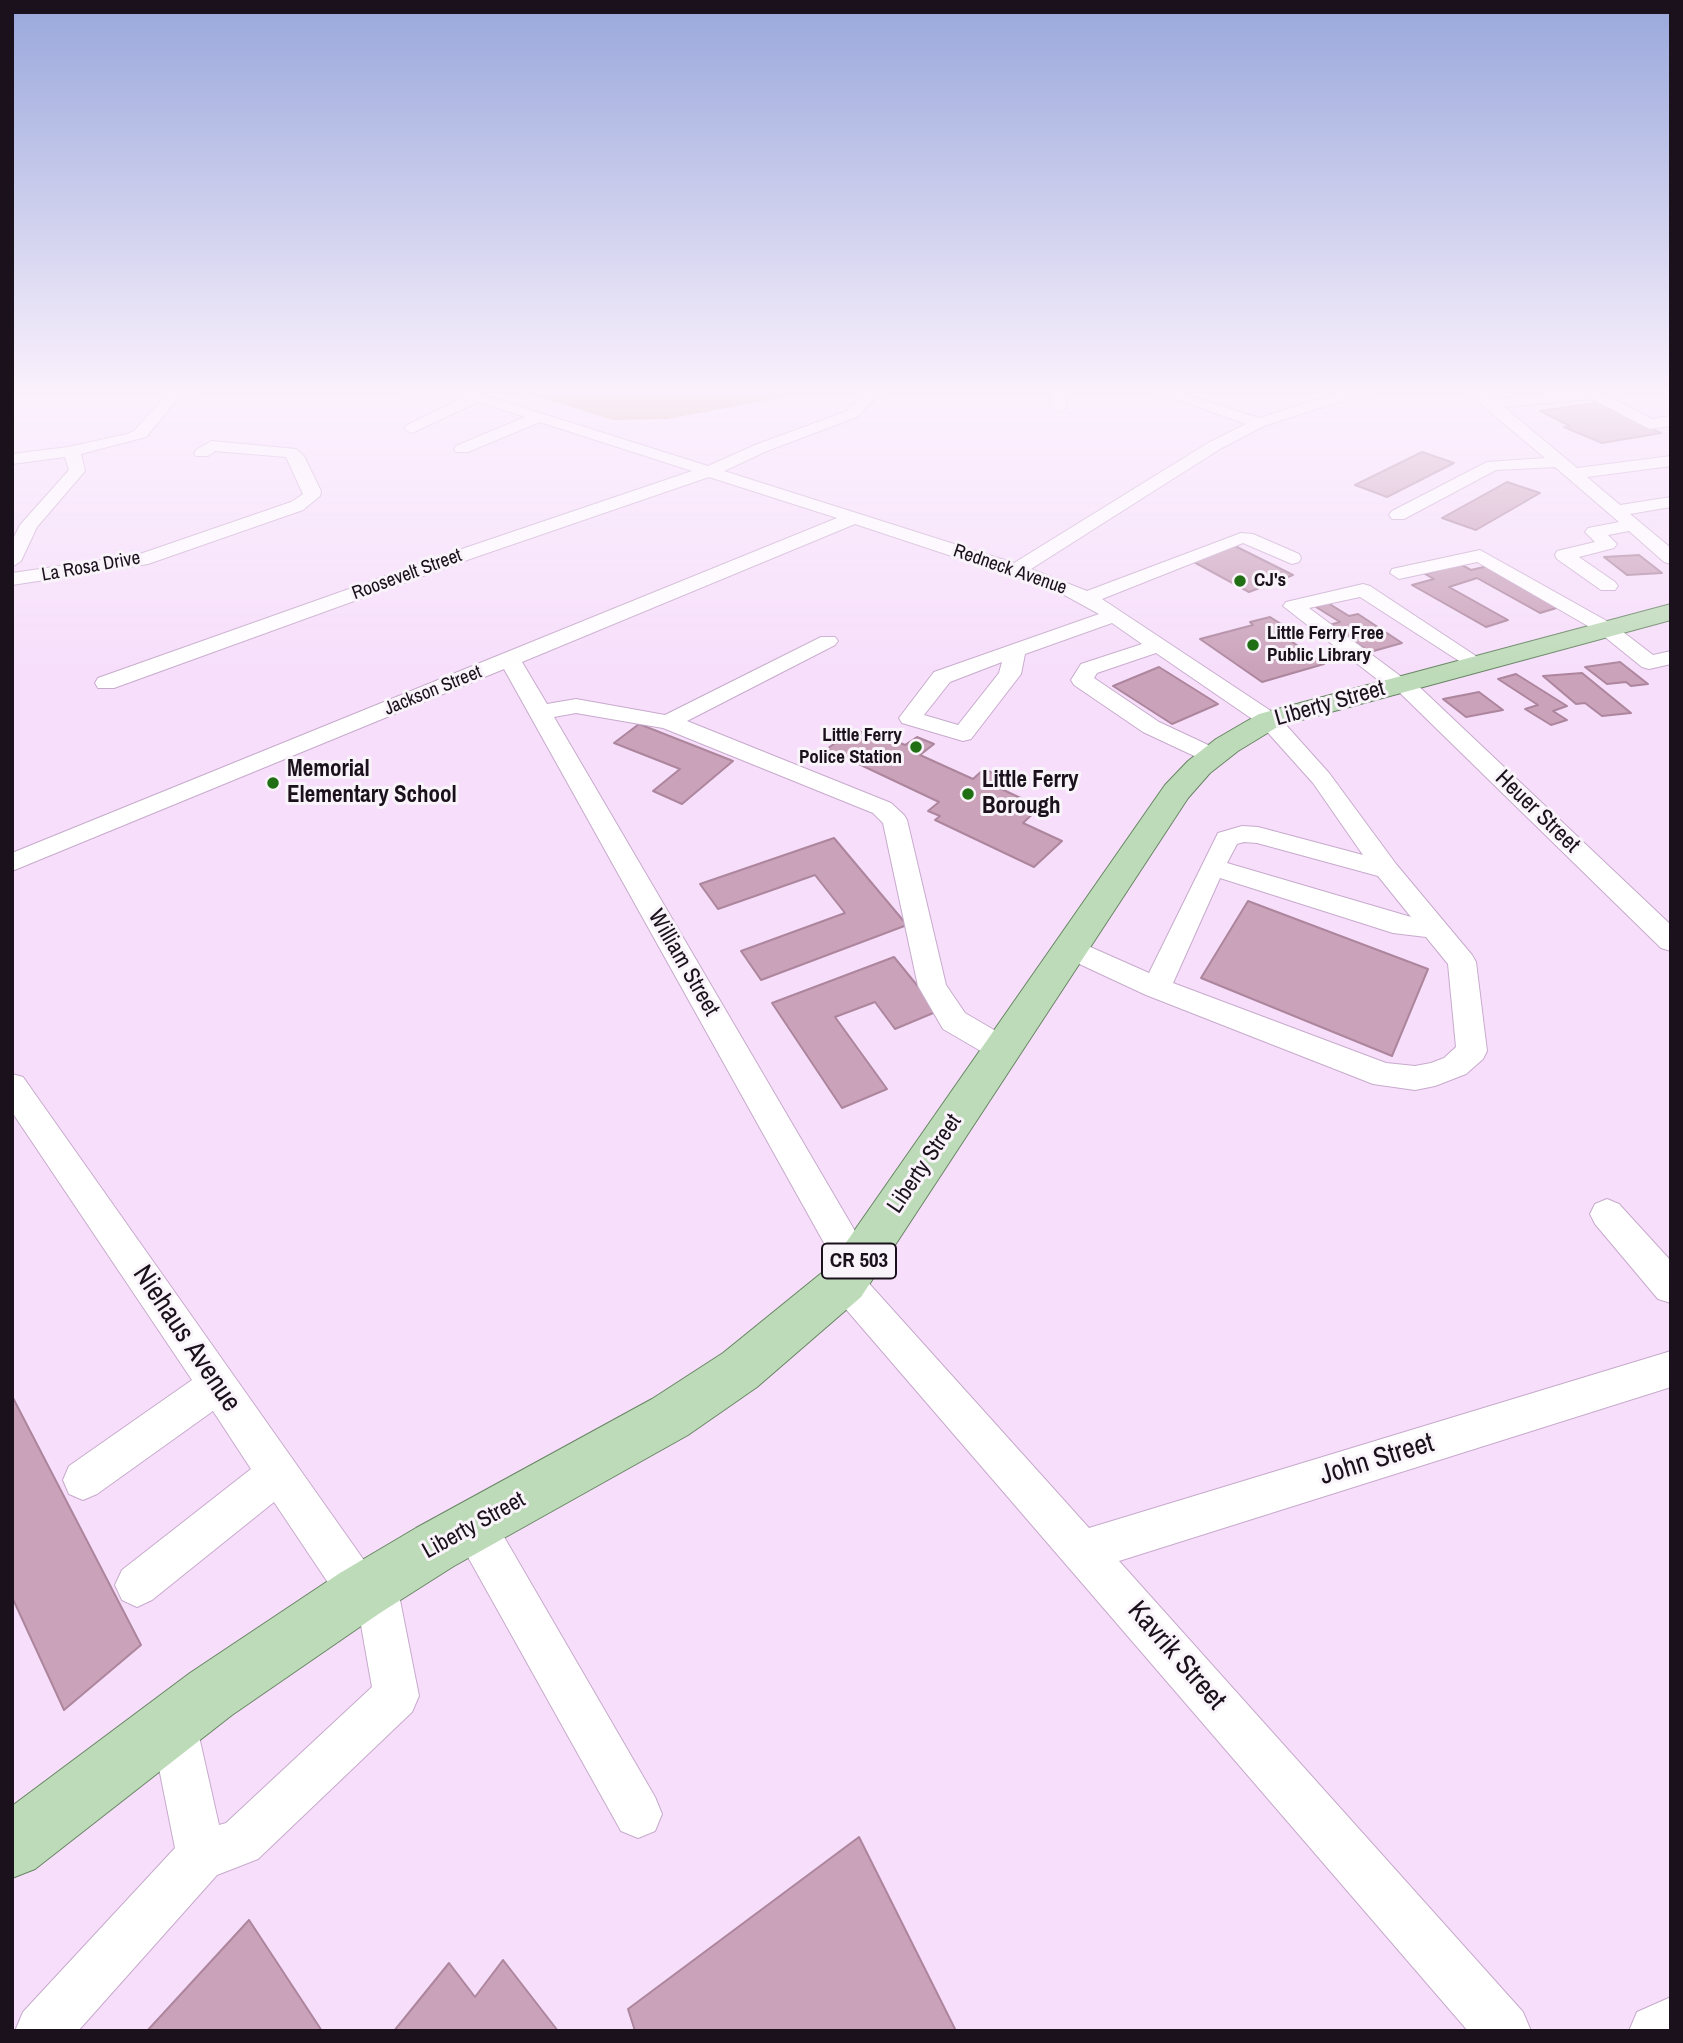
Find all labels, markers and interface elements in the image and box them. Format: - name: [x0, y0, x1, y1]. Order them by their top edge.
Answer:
- street label: Redneck Avenue: [950, 540, 1070, 600]
- street label: Roosevelt Street: [349, 545, 465, 605]
- street label: La Rosa Drive: [40, 547, 142, 587]
- place label: CJ's: [1254, 570, 1286, 592]
- marker: CJ's: [1232, 573, 1248, 589]
- place label: Little Ferry Free Public Library: [1267, 623, 1384, 667]
- marker: Little Ferry Free Public Library: [1245, 637, 1261, 653]
- street label: Jackson Street: [381, 661, 485, 721]
- street label: Liberty Street: [1272, 675, 1388, 733]
- place label: Little Ferry Police Station: [799, 725, 902, 769]
- marker: Little Ferry Police Station: [908, 739, 924, 755]
- place label: Memorial Elementary School: [287, 756, 457, 810]
- street label: Heuer Street: [1489, 765, 1585, 859]
- place label: Little Ferry Borough: [982, 767, 1079, 821]
- marker: Memorial Elementary School: [265, 775, 281, 791]
- marker: Little Ferry Borough: [960, 786, 976, 802]
- street label: William Street: [641, 905, 725, 1021]
- street label: Liberty Street: [882, 1109, 968, 1219]
- road number: CR 503: [822, 1244, 896, 1278]
- street label: Niehaus Avenue: [125, 1259, 247, 1419]
- street label: John Street: [1316, 1427, 1438, 1493]
- street label: Liberty Street: [418, 1486, 530, 1566]
- street label: Kavrik Street: [1120, 1595, 1232, 1717]

